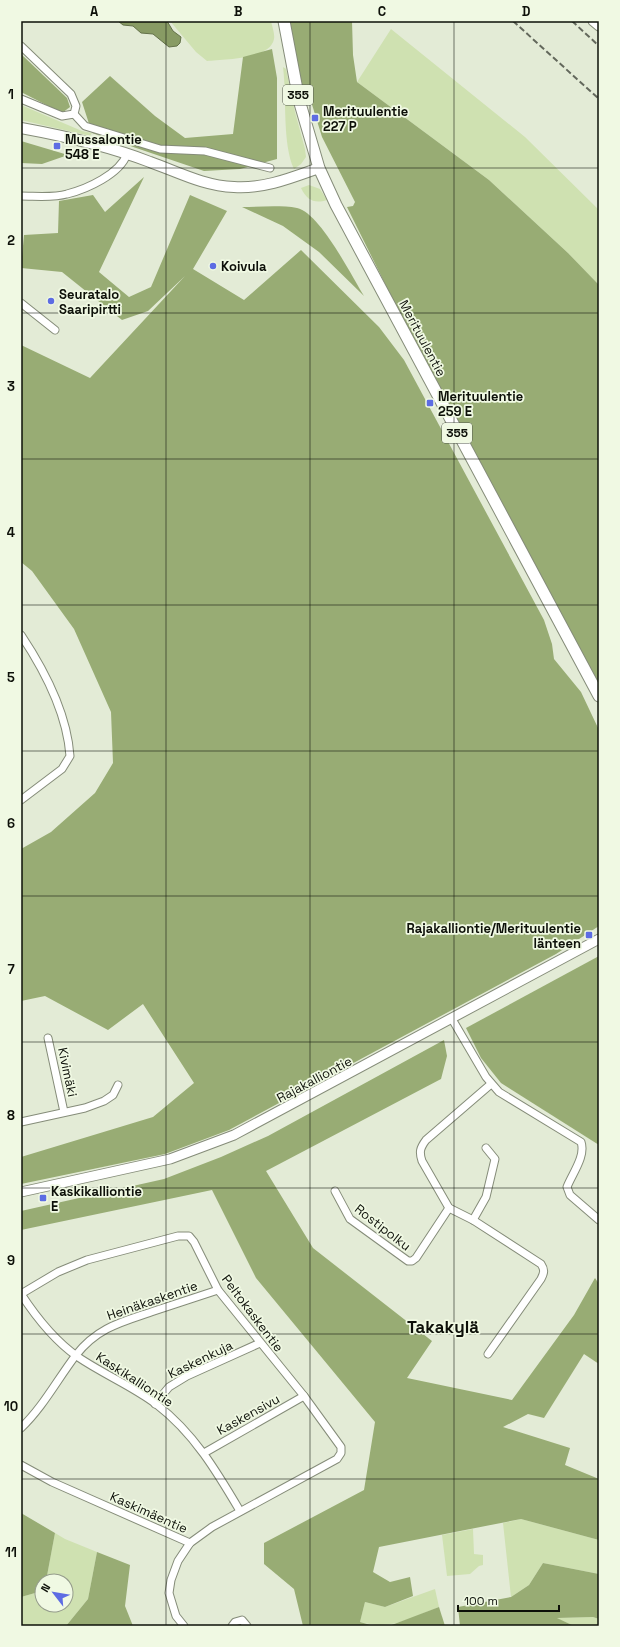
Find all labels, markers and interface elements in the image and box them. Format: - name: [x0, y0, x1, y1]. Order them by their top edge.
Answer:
- text: A: [90, 3, 99, 20]
- text: B: [234, 3, 243, 20]
- text: C: [378, 3, 386, 20]
- text: D: [522, 3, 531, 20]
- road number: 355: [283, 85, 313, 105]
- text: 1: [8, 86, 14, 103]
- place label: Merituulentie 227 P: [323, 103, 408, 135]
- marker: Merituulentie 227 P: [310, 113, 320, 123]
- place label: Mussalontie 548 E: [65, 131, 142, 163]
- marker: Mussalontie 548 E: [52, 141, 62, 151]
- text: 2: [7, 232, 15, 249]
- place label: Koivula: [221, 258, 267, 275]
- marker: Koivula: [208, 261, 218, 271]
- place label: Seuratalo Saaripirtti: [59, 286, 121, 318]
- marker: Seuratalo Saaripirtti: [46, 296, 56, 306]
- street label: Merituulentie: [395, 297, 450, 380]
- text: 3: [7, 378, 15, 395]
- place label: Merituulentie 259 E: [438, 388, 523, 420]
- marker: Merituulentie 259 E: [425, 398, 435, 408]
- road number: 355: [442, 423, 472, 443]
- text: 4: [7, 524, 15, 541]
- text: 5: [7, 669, 15, 686]
- text: 6: [7, 815, 15, 832]
- place label: Rajakalliontie/Merituulentie länteen: [406, 920, 581, 952]
- marker: Rajakalliontie/Merituulentie länteen: [584, 930, 594, 940]
- text: 7: [7, 961, 15, 978]
- street label: Kivimäki: [54, 1046, 81, 1098]
- street label: Rajakalliontie: [274, 1052, 355, 1106]
- text: 8: [7, 1107, 15, 1124]
- place label: Kaskikalliontie E: [51, 1183, 142, 1215]
- marker: Kaskikalliontie E: [38, 1193, 48, 1203]
- street label: Rostipolku: [351, 1200, 414, 1255]
- text: 9: [7, 1252, 15, 1269]
- street label: Peltokaskentie: [218, 1271, 287, 1355]
- street label: Heinäkaskentie: [104, 1277, 200, 1324]
- district label: Takakylä: [407, 1316, 479, 1338]
- street label: Kaskenkuja: [165, 1336, 236, 1382]
- street label: Kaskikalliontie: [93, 1348, 177, 1411]
- street label: Kaskensivu: [214, 1390, 283, 1439]
- text: 10: [4, 1398, 18, 1415]
- street label: Kaskimäentie: [107, 1488, 190, 1537]
- text: 11: [5, 1544, 17, 1561]
- north arrow: [34, 1573, 74, 1613]
- text: N: [38, 1581, 53, 1595]
- scale bar: [458, 1587, 559, 1613]
- text: 100 m: [464, 1593, 498, 1609]

